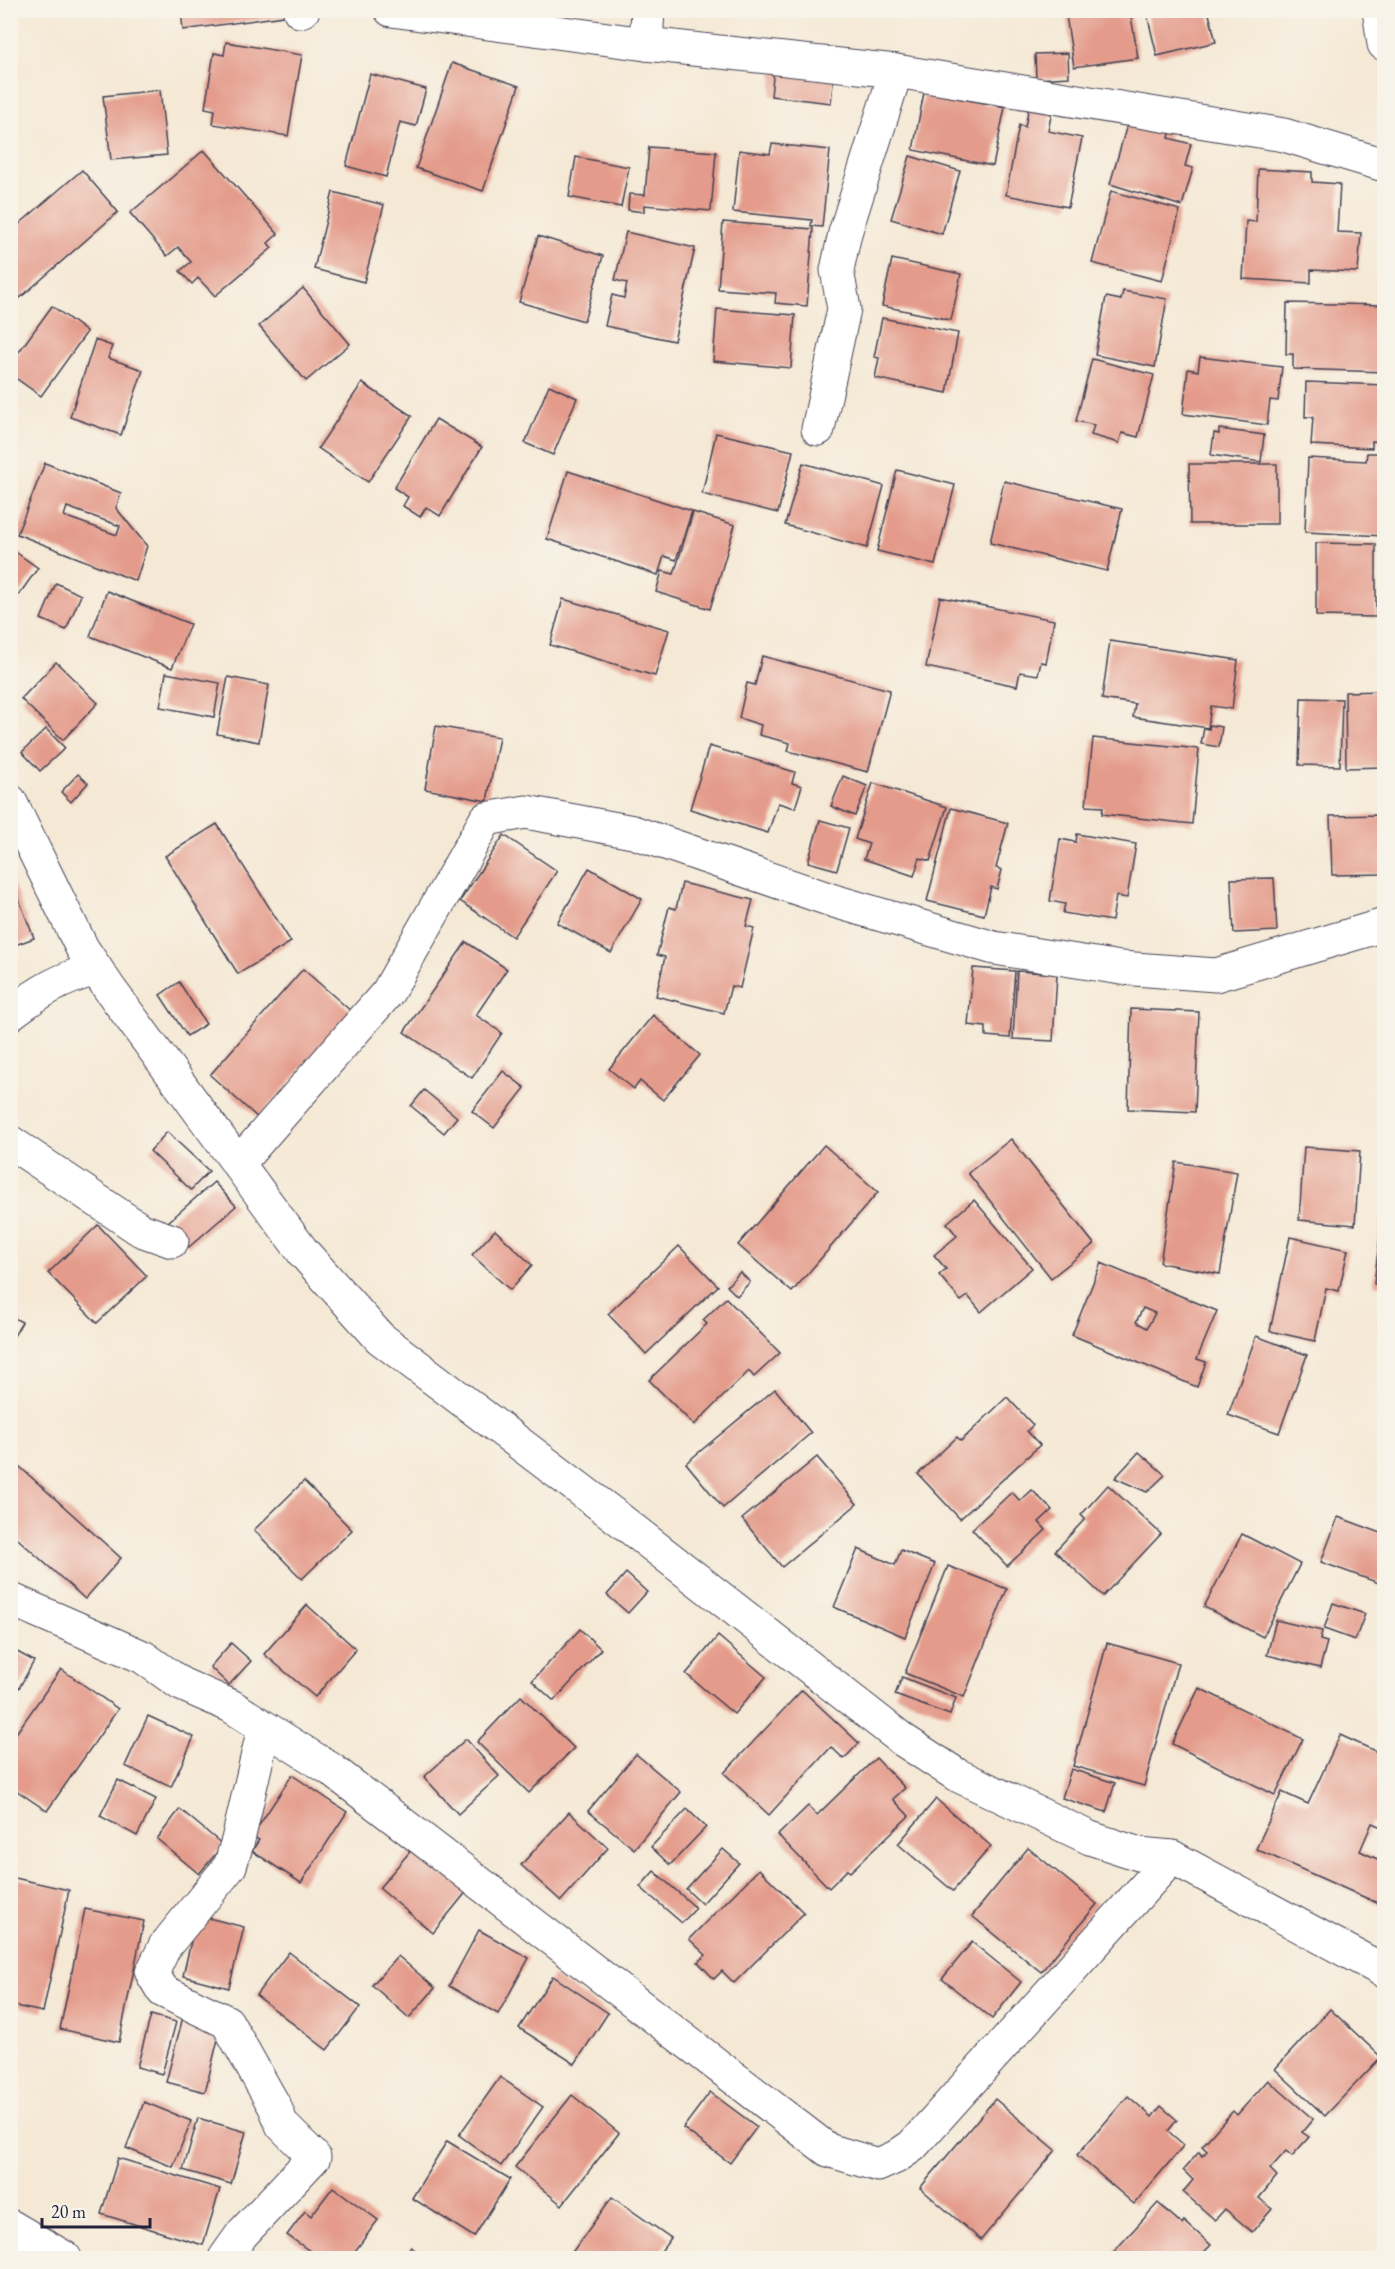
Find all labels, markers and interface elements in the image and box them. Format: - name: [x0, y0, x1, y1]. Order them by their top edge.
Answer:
- scale bar: [42, 2191, 150, 2229]
- text: 20 m: [51, 2200, 86, 2223]

